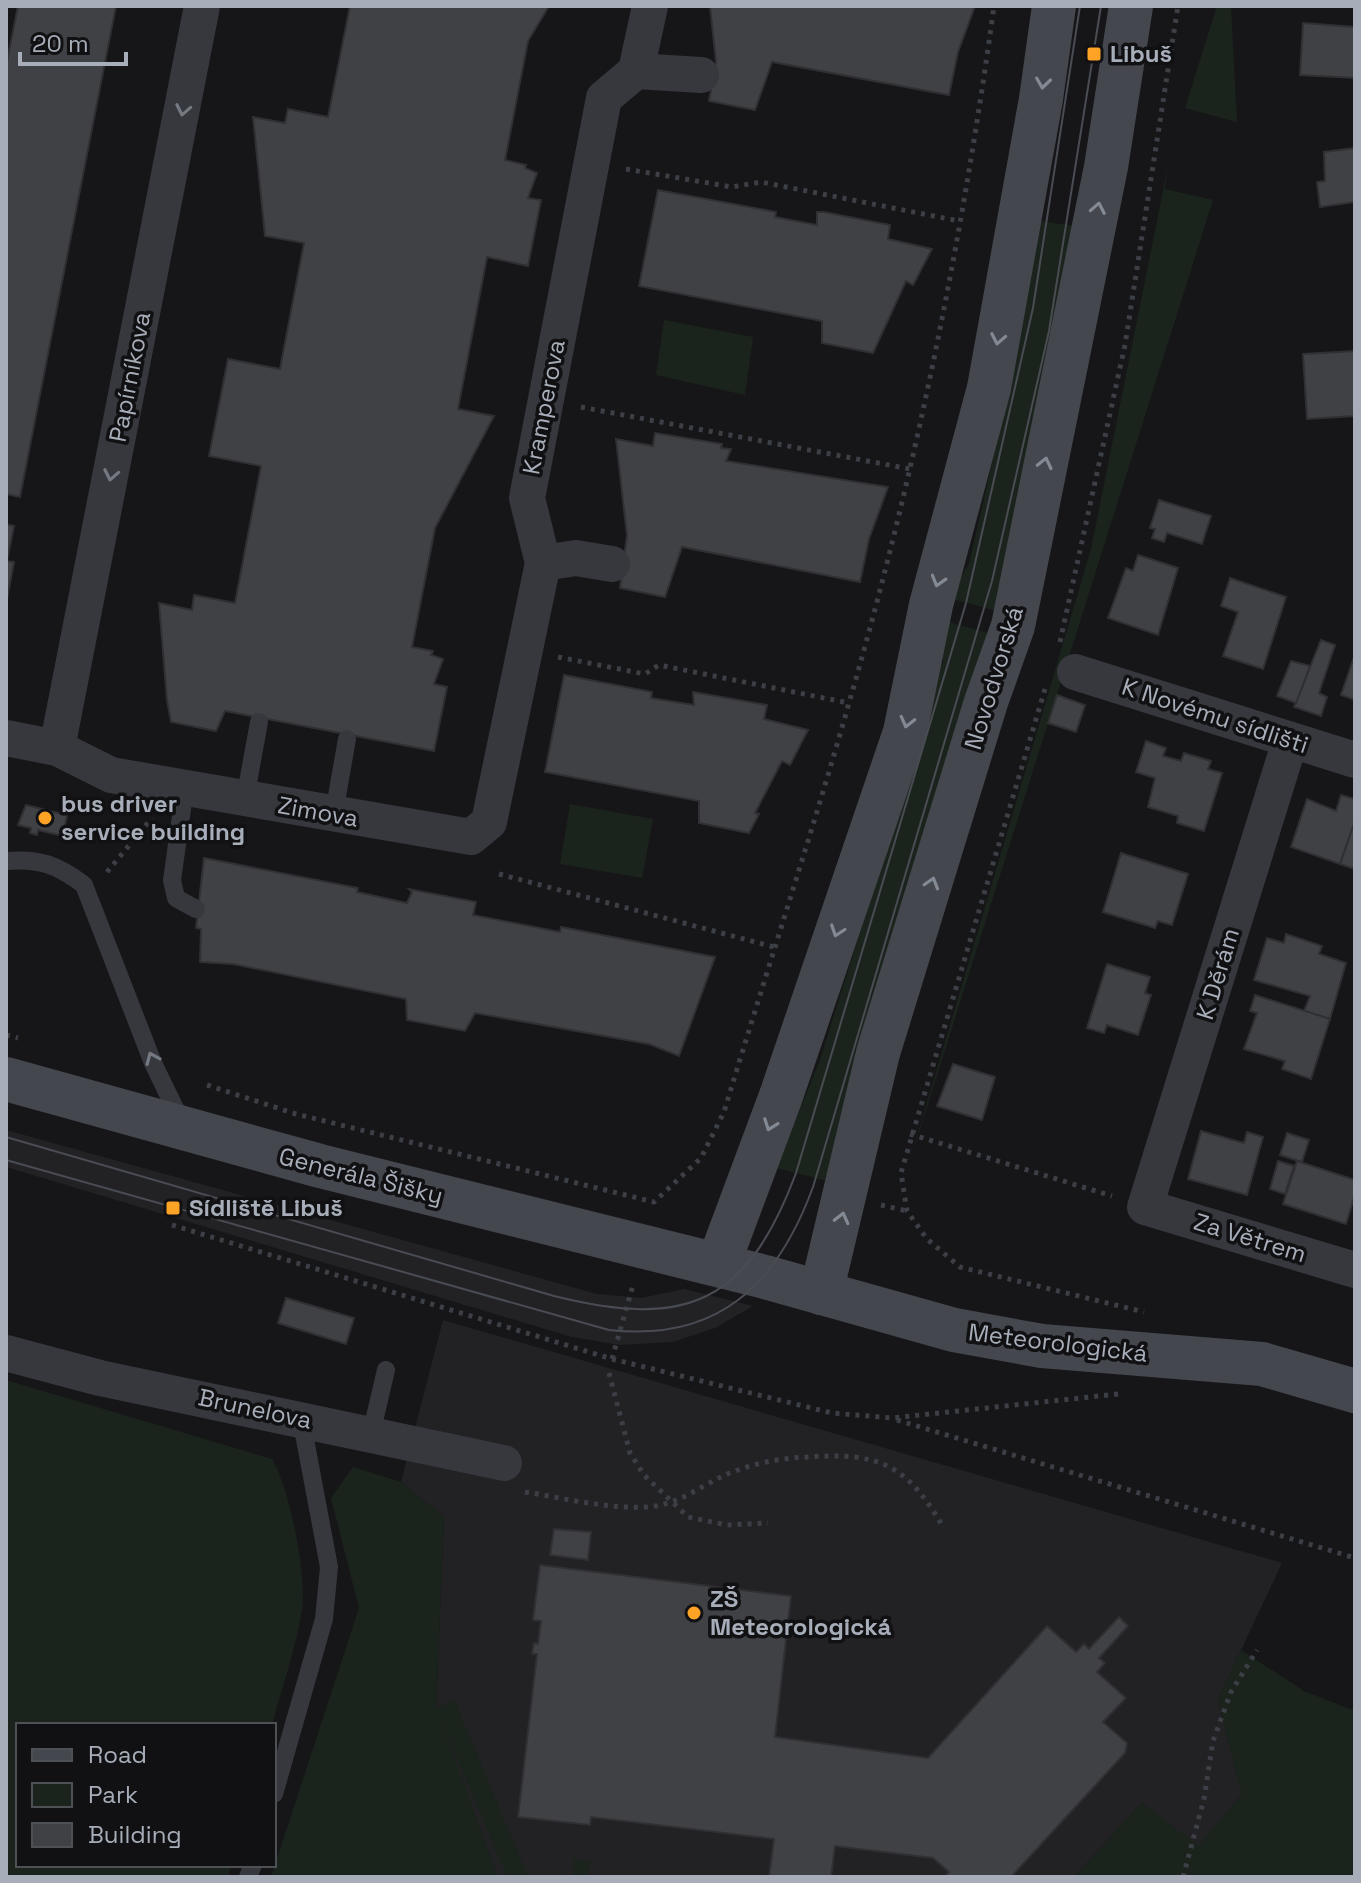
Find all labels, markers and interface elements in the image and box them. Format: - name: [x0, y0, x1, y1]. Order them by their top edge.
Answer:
- scale bar: [20, 16, 126, 66]
- text: 20 m: [32, 28, 89, 59]
- place label: Libuš: [1110, 38, 1172, 69]
- marker: Libuš: [1085, 45, 1103, 63]
- one-way arrow: [1035, 76, 1052, 90]
- one-way arrow: [175, 103, 192, 117]
- one-way arrow: [1088, 201, 1105, 215]
- street label: Papírníkova: [102, 309, 157, 445]
- one-way arrow: [991, 333, 1008, 346]
- street label: Kramperova: [515, 337, 572, 477]
- one-way arrow: [1036, 456, 1053, 470]
- one-way arrow: [103, 468, 120, 481]
- one-way arrow: [931, 574, 947, 588]
- street label: Novodvorská: [957, 602, 1030, 753]
- street label: K Novému sídlišti: [1118, 671, 1312, 760]
- one-way arrow: [900, 714, 917, 728]
- place label: bus driver service building: [61, 788, 245, 847]
- street label: Zimova: [275, 789, 361, 834]
- marker: bus driver service building: [36, 809, 54, 827]
- one-way arrow: [923, 876, 939, 890]
- one-way arrow: [831, 923, 847, 937]
- street label: K Děrám: [1189, 924, 1246, 1023]
- one-way arrow: [145, 1052, 161, 1066]
- one-way arrow: [764, 1117, 780, 1131]
- street label: Generála Šišky: [276, 1140, 446, 1211]
- place label: Sídliště Libuš: [189, 1192, 343, 1223]
- marker: Sídliště Libuš: [164, 1199, 182, 1217]
- street label: Za Větrem: [1190, 1206, 1310, 1269]
- one-way arrow: [832, 1211, 849, 1225]
- street label: Meteorologická: [967, 1316, 1150, 1369]
- street label: Brunelova: [196, 1381, 315, 1436]
- place label: ZŠ Meteorologická: [710, 1583, 892, 1642]
- marker: ZŠ Meteorologická: [685, 1604, 703, 1622]
- legend: [16, 1723, 276, 1867]
- text: Road: [88, 1739, 147, 1770]
- text: Park: [88, 1779, 138, 1810]
- text: Building: [88, 1819, 182, 1850]

